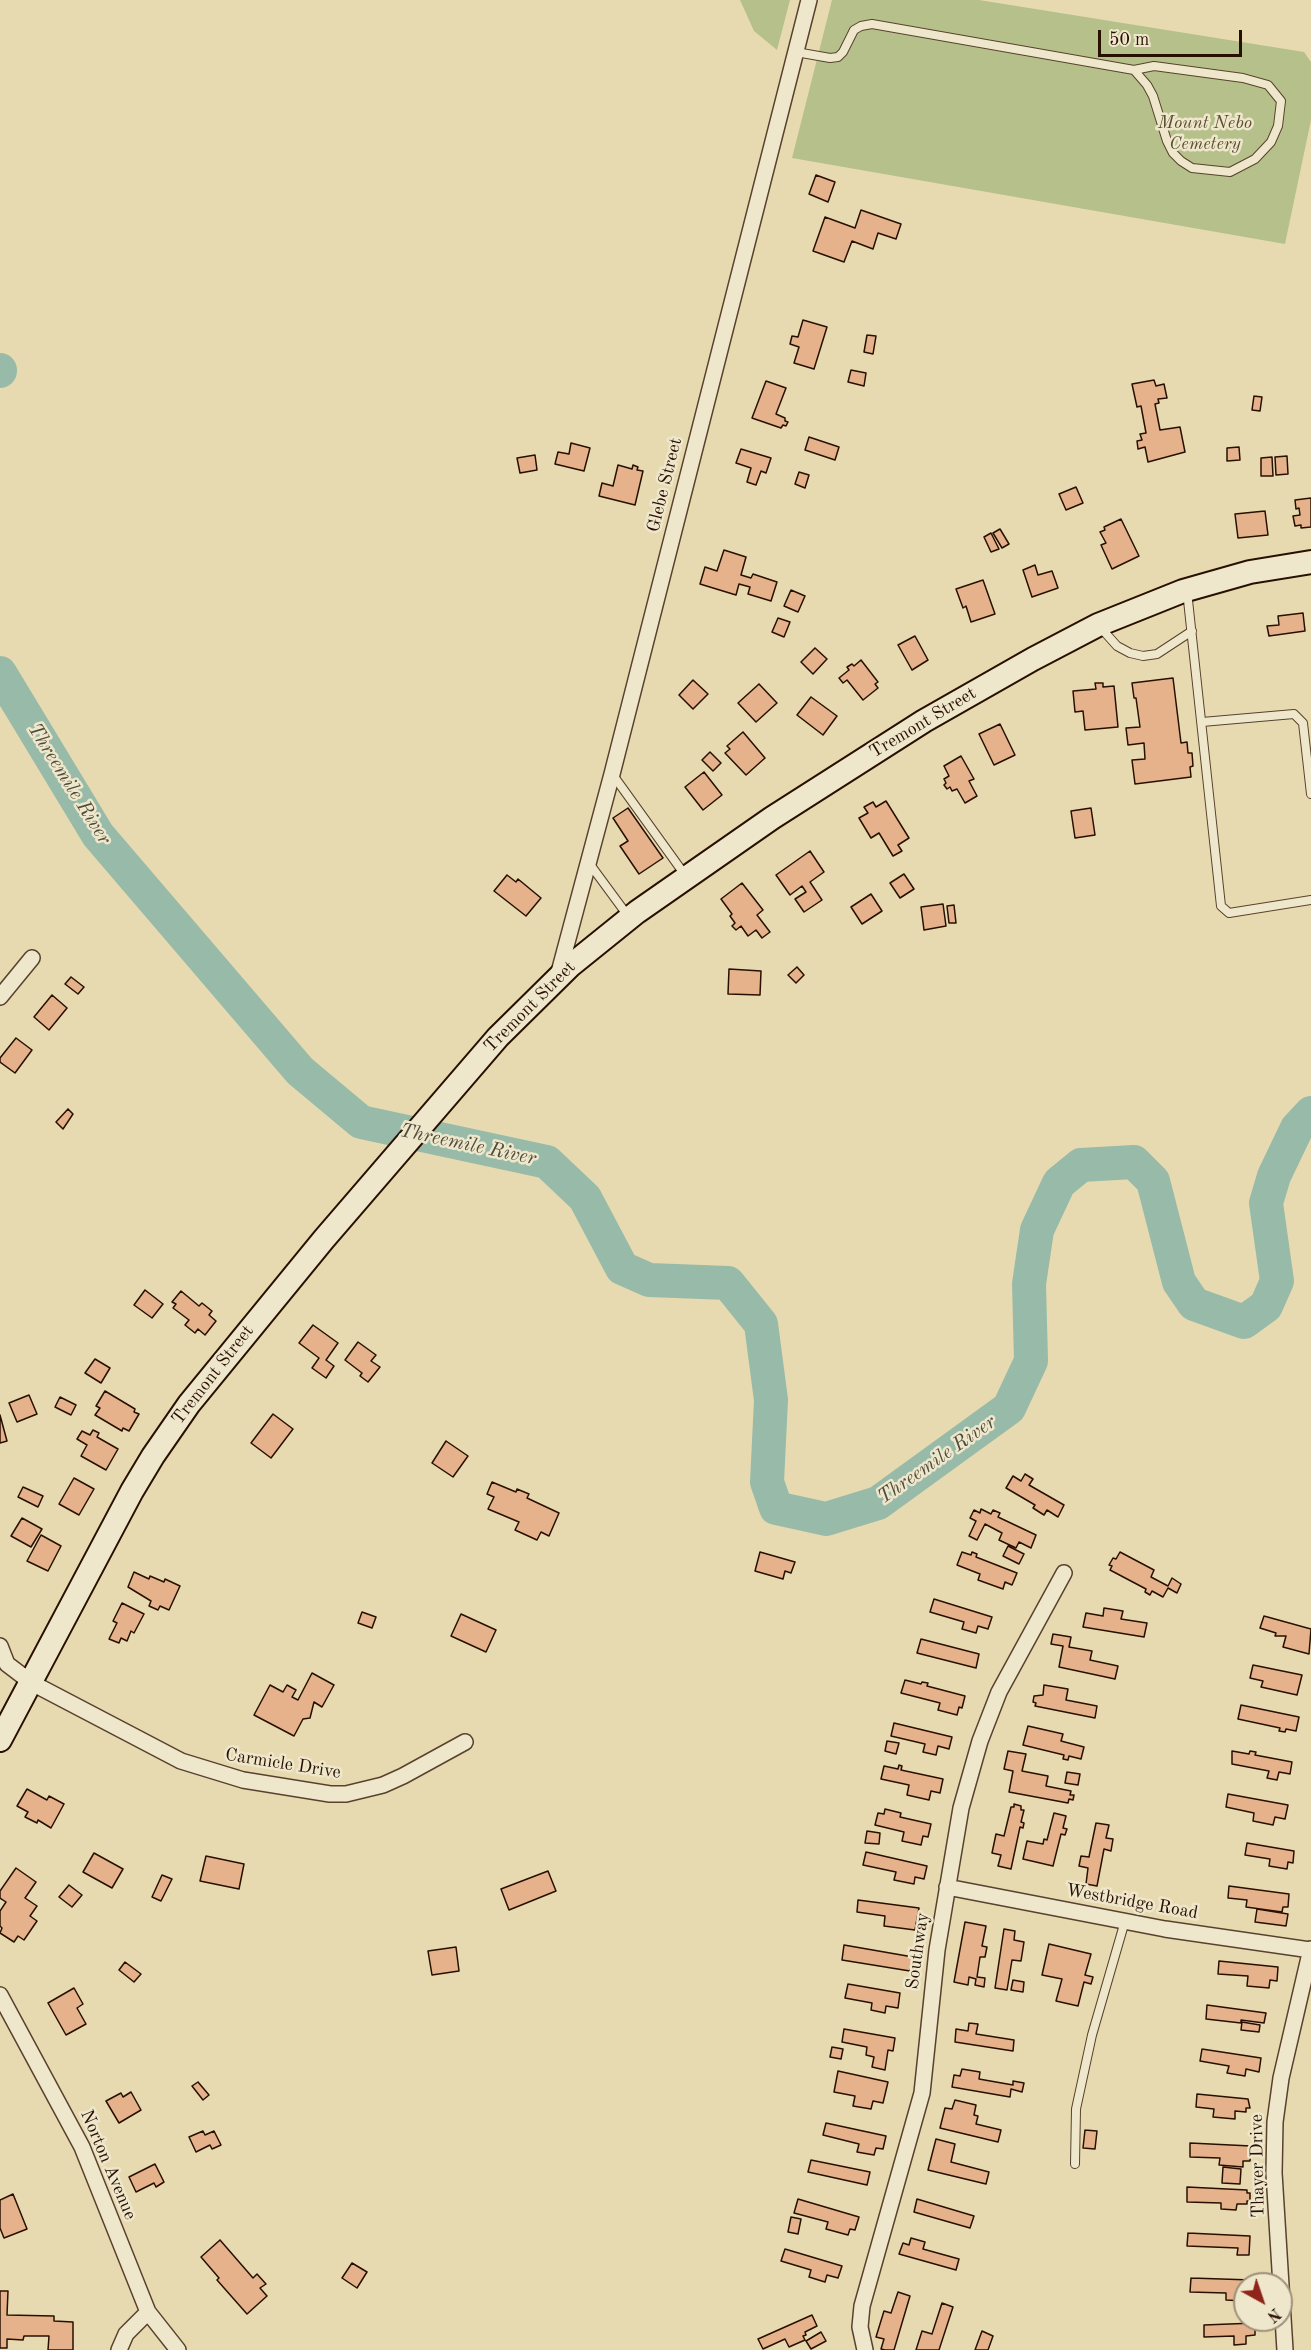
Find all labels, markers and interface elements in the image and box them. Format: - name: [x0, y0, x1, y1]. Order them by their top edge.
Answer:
- scale bar: [1101, 18, 1245, 56]
- text: 50 m: [1109, 31, 1149, 49]
- park label: Mount Nebo Cemetery: [1158, 112, 1252, 154]
- street label: Glebe Street: [643, 436, 687, 534]
- street label: Tremont Street: [866, 683, 980, 763]
- water label: Threemile River: [22, 719, 116, 849]
- street label: Tremont Street: [480, 957, 580, 1057]
- water label: Threemile River: [398, 1119, 538, 1171]
- street label: Tremont Street: [167, 1321, 259, 1429]
- water label: Threemile River: [873, 1410, 1001, 1510]
- street label: Carmicle Drive: [224, 1744, 342, 1784]
- street label: Westbridge Road: [1064, 1880, 1200, 1924]
- street label: Southway: [902, 1911, 934, 1991]
- street label: Norton Avenue: [75, 2107, 141, 2223]
- street label: Thayer Drive: [1246, 2114, 1270, 2218]
- north arrow: [1233, 2272, 1293, 2332]
- text: N: [1263, 2304, 1283, 2324]

